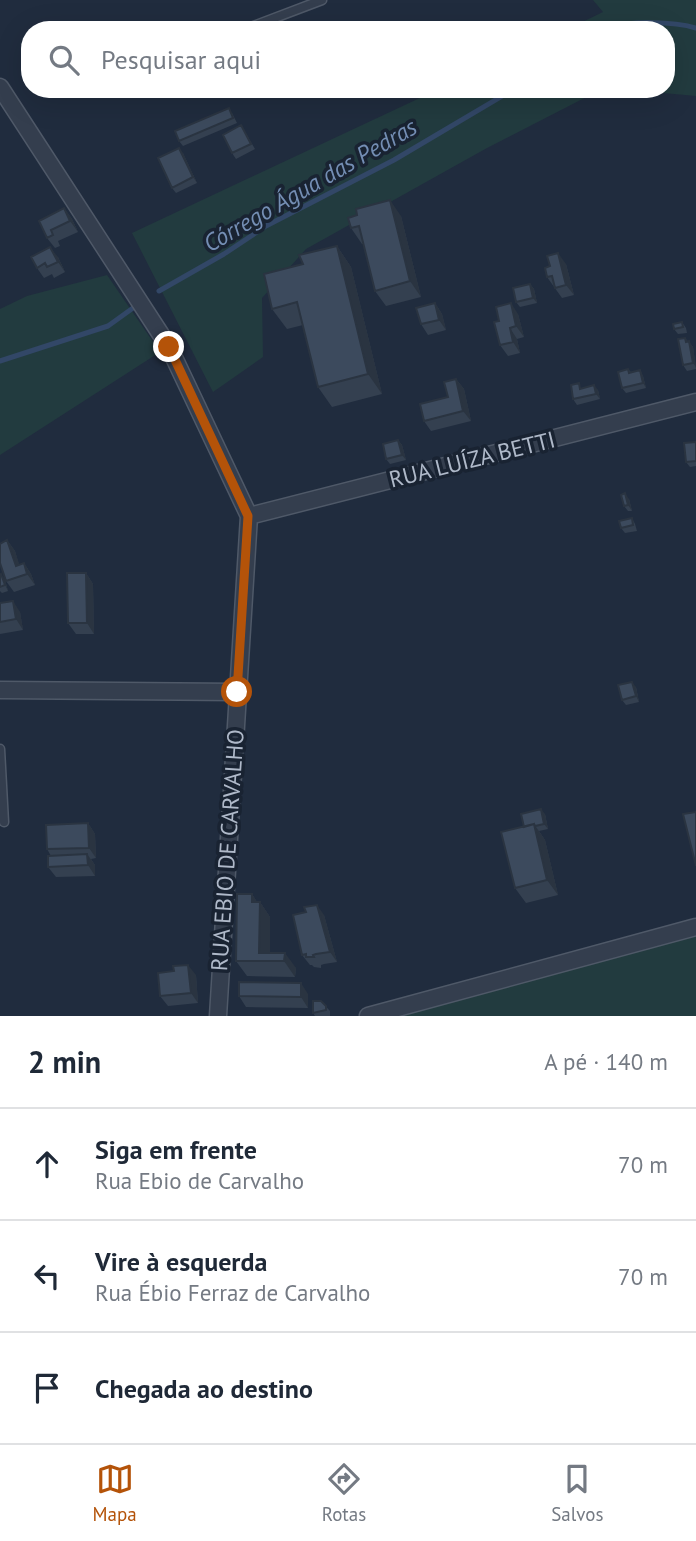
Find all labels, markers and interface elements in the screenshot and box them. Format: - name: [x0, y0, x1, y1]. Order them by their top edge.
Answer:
- search box: [21, 21, 675, 98]
- icon: search: [45, 41, 83, 79]
- text: Pesquisar aqui: [101, 43, 261, 76]
- water label: Córrego Água das Pedras: [198, 111, 423, 259]
- route end: [153, 331, 184, 362]
- street label: RUA LUÍZA BETTI: [386, 424, 558, 494]
- route start: [221, 676, 252, 707]
- street label: RUA EBIO DE CARVALHO: [204, 728, 250, 972]
- text: 2 min: [28, 1042, 101, 1081]
- text: A pé · 140 m: [544, 1047, 668, 1076]
- text: Siga em frente: [95, 1133, 257, 1166]
- icon: ahead: [28, 1145, 66, 1183]
- text: 70 m: [618, 1150, 668, 1179]
- text: Rua Ebio de Carvalho: [95, 1166, 304, 1195]
- text: Vire à esquerda: [95, 1245, 267, 1278]
- icon: left: [28, 1257, 66, 1295]
- text: 70 m: [618, 1262, 668, 1291]
- text: Rua Ébio Ferraz de Carvalho: [95, 1278, 370, 1307]
- icon: arrive: [28, 1369, 66, 1407]
- text: Chegada ao destino: [95, 1372, 313, 1405]
- tab: Mapa: [93, 1460, 137, 1526]
- tab: Rotas: [322, 1460, 366, 1526]
- tab: Salvos: [551, 1460, 603, 1526]

